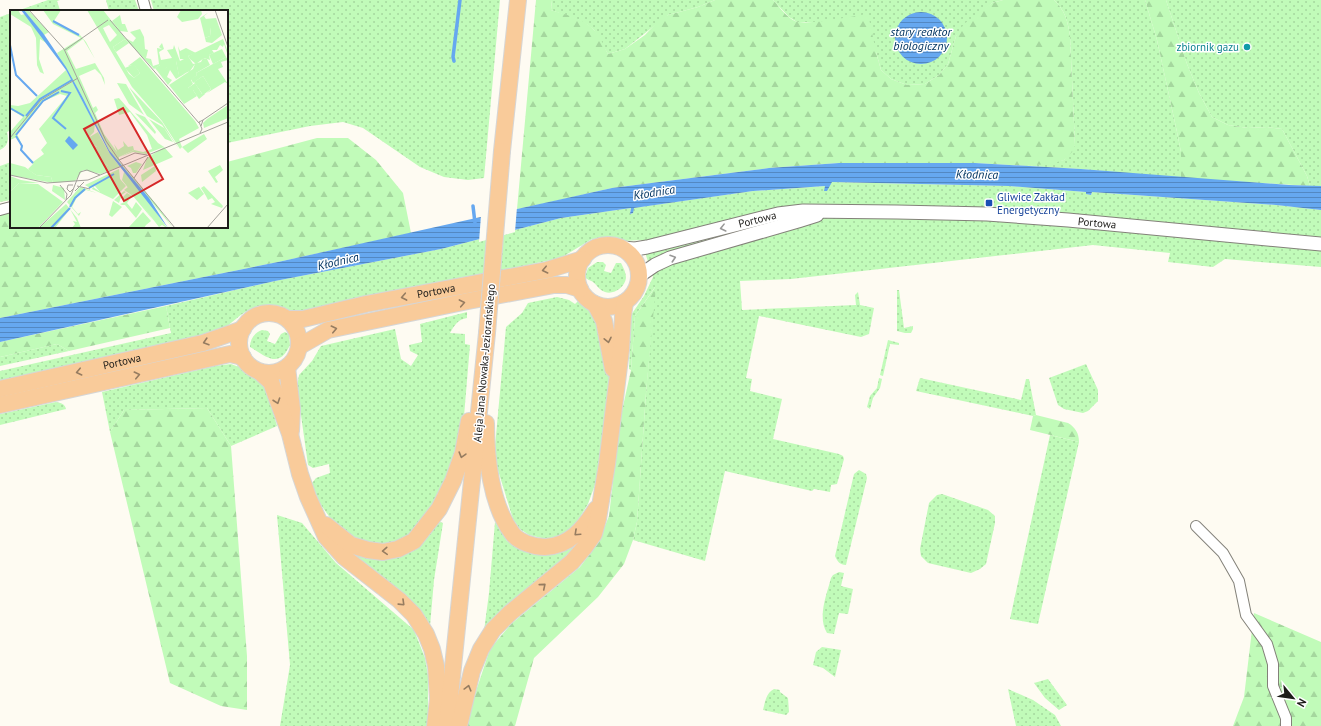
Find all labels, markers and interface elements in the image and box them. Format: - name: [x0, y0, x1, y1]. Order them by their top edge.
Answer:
- inset map: [10, 10, 228, 228]
- water label: stary reaktor biologiczny: [891, 24, 952, 53]
- place label: zbiornik gazu: [1177, 40, 1239, 54]
- marker: zbiornik gazu: [1242, 42, 1252, 52]
- water label: Kłodnica: [956, 166, 998, 182]
- water label: Kłodnica: [632, 181, 676, 203]
- place label: Gliwice Zakład Energetyczny: [997, 190, 1065, 217]
- marker: Gliwice Zakład Energetyczny: [984, 198, 994, 208]
- street label: Portowa: [737, 208, 778, 231]
- street label: Portowa: [1077, 214, 1117, 232]
- one-way arrow: [720, 223, 727, 231]
- water label: Kłodnica: [316, 249, 360, 273]
- one-way arrow: [670, 254, 677, 263]
- one-way arrow: [542, 265, 548, 273]
- street label: Portowa: [416, 280, 456, 301]
- street label: Aleja Jana Nowaka-Jeziorańskiego: [470, 283, 498, 443]
- one-way arrow: [401, 292, 407, 301]
- one-way arrow: [458, 299, 465, 307]
- one-way arrow: [331, 326, 338, 334]
- one-way arrow: [203, 337, 210, 346]
- one-way arrow: [603, 337, 611, 343]
- street label: Portowa: [101, 350, 142, 372]
- one-way arrow: [76, 367, 83, 375]
- one-way arrow: [134, 371, 140, 379]
- one-way arrow: [273, 398, 281, 405]
- one-way arrow: [458, 452, 467, 459]
- one-way arrow: [574, 529, 582, 536]
- one-way arrow: [382, 546, 389, 555]
- one-way arrow: [538, 584, 545, 591]
- one-way arrow: [397, 598, 405, 606]
- north arrow: [1273, 678, 1313, 718]
- one-way arrow: [463, 685, 472, 692]
- text: N: [1294, 696, 1310, 709]

